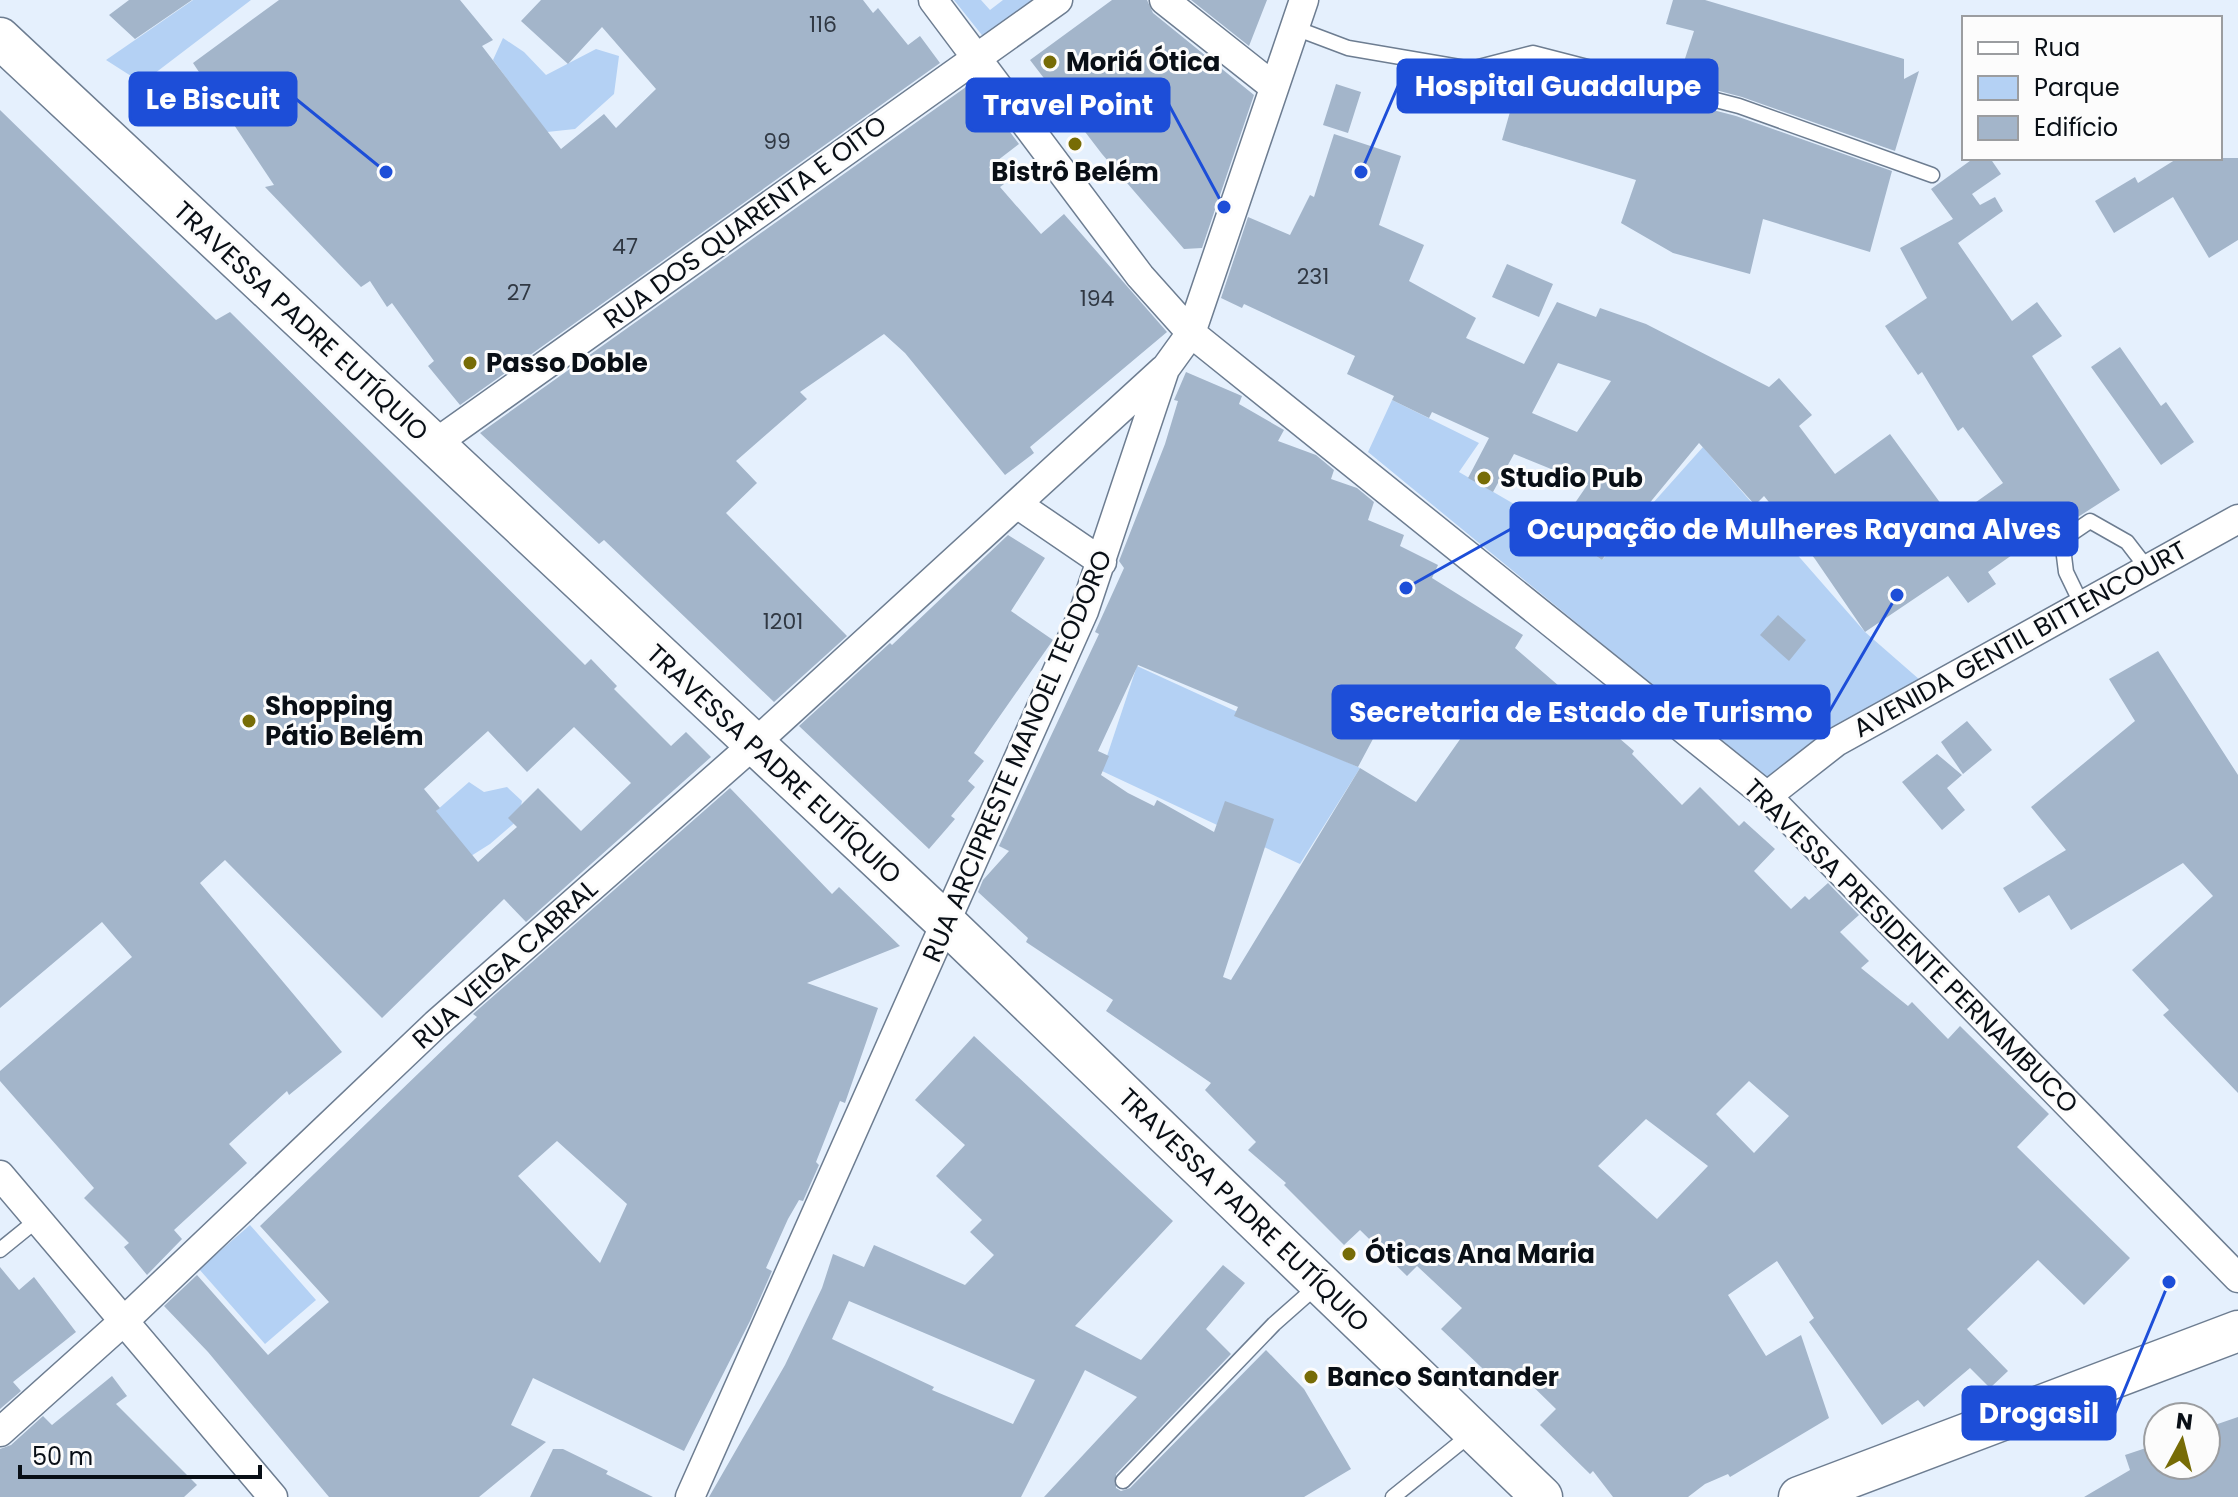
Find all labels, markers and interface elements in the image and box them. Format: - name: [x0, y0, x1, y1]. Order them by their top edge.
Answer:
- house number: 116: [809, 9, 837, 40]
- legend: [1962, 16, 2222, 160]
- text: Rua: [2034, 31, 2080, 64]
- place label: Moriá Ótica: [1066, 44, 1220, 80]
- marker: Moriá Ótica: [1041, 53, 1059, 71]
- callout: Hospital Guadalupe: [1398, 60, 1717, 112]
- text: Hospital Guadalupe: [1415, 67, 1701, 106]
- text: Parque: [2034, 71, 2120, 104]
- callout: Le Biscuit: [130, 73, 296, 125]
- callout: Travel Point: [967, 79, 1169, 131]
- text: Le Biscuit: [146, 80, 280, 119]
- text: Travel Point: [983, 86, 1153, 125]
- street label: RUA DOS QUARENTA E OITO: [596, 107, 894, 337]
- text: Edifício: [2034, 111, 2118, 144]
- house number: 99: [763, 126, 791, 157]
- marker: Bistrô Belém: [1066, 135, 1084, 153]
- place label: Bistrô Belém: [991, 154, 1159, 190]
- street label: TRAVESSA PADRE EUTÍQUIO: [166, 193, 436, 449]
- house number: 47: [612, 231, 638, 262]
- house number: 231: [1297, 261, 1329, 292]
- house number: 27: [507, 277, 531, 308]
- house number: 194: [1080, 283, 1115, 314]
- place label: Passo Doble: [486, 345, 648, 381]
- marker: Passo Doble: [461, 354, 479, 372]
- place label: Studio Pub: [1500, 460, 1643, 496]
- marker: Studio Pub: [1475, 469, 1493, 487]
- callout: Ocupação de Mulheres Rayana Alves: [1511, 503, 2077, 555]
- text: Ocupação de Mulheres Rayana Alves: [1527, 510, 2061, 549]
- street label: AVENIDA GENTIL BITTENCOURT: [1847, 532, 2193, 746]
- street label: RUA ARCIPRESTE MANOEL TEODORO: [914, 544, 1120, 968]
- house number: 1201: [763, 606, 803, 637]
- street label: TRAVESSA PADRE EUTÍQUIO: [639, 636, 909, 892]
- callout: Secretaria de Estado de Turismo: [1333, 686, 1829, 738]
- place label: Shopping Pátio Belém: [265, 688, 424, 754]
- text: Secretaria de Estado de Turismo: [1349, 693, 1813, 732]
- marker: Shopping Pátio Belém: [240, 712, 258, 730]
- street label: TRAVESSA PRESIDENTE PERNAMBUCO: [1736, 771, 2086, 1121]
- street label: RUA VEIGA CABRAL: [405, 871, 605, 1057]
- street label: TRAVESSA PADRE EUTÍQUIO: [1110, 1080, 1378, 1340]
- place label: Óticas Ana Maria: [1365, 1236, 1595, 1272]
- marker: Óticas Ana Maria: [1340, 1245, 1358, 1263]
- place label: Banco Santander: [1327, 1359, 1559, 1395]
- marker: Banco Santander: [1302, 1368, 1320, 1386]
- callout: Drogasil: [1963, 1387, 2115, 1439]
- text: Drogasil: [1979, 1394, 2099, 1433]
- north arrow: [2142, 1401, 2222, 1481]
- text: N: [2174, 1405, 2194, 1438]
- scale bar: [20, 1429, 260, 1479]
- text: 50 m: [32, 1440, 93, 1473]

